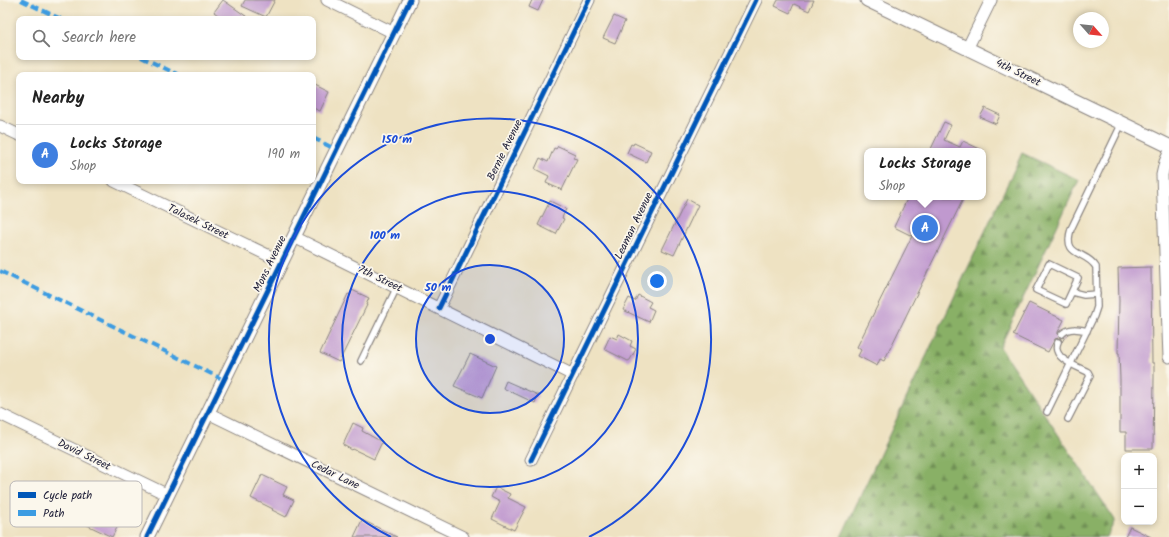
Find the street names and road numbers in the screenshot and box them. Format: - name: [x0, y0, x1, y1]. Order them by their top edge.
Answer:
- street label: 4th Street: [992, 54, 1044, 92]
- street label: Bernie Avenue: [482, 116, 528, 184]
- street label: Leaman Avenue: [610, 189, 658, 263]
- street label: Talasek Street: [164, 199, 232, 245]
- street label: Mons Avenue: [249, 233, 291, 295]
- street label: 7th Street: [355, 260, 406, 298]
- street label: David Street: [54, 434, 114, 476]
- street label: Cedar Lane: [308, 455, 362, 495]

